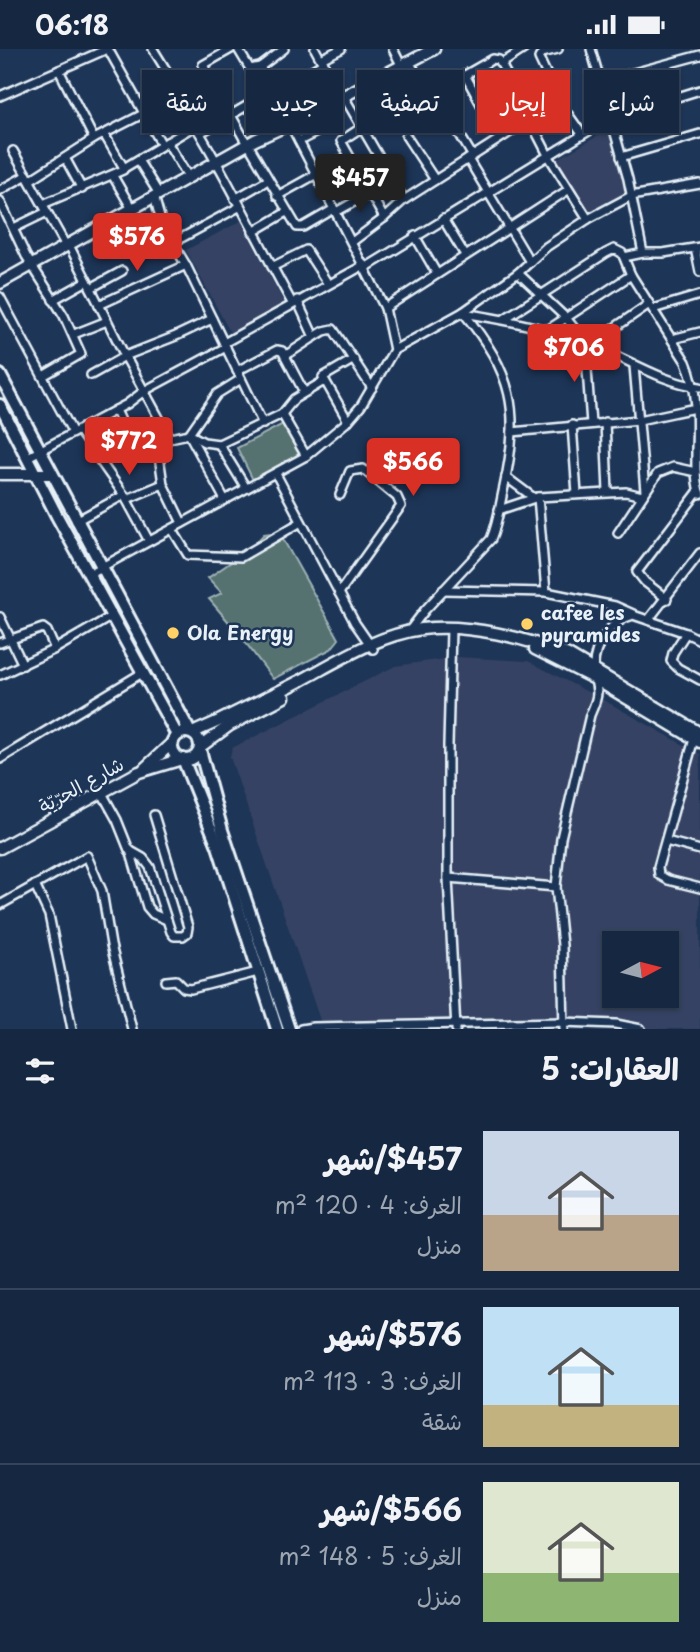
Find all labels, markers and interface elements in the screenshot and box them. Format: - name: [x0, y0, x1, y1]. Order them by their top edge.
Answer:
- text: 06:18: [35, 5, 109, 44]
- chip: شقة: [142, 70, 232, 133]
- chip: جديد: [246, 70, 343, 133]
- chip: تصفية: [357, 70, 463, 133]
- chip: إيجار: [477, 70, 570, 133]
- chip: شراء: [584, 70, 679, 133]
- pin: $457: [319, 155, 401, 214]
- text: $457: [331, 159, 389, 194]
- pin: $576: [96, 213, 178, 273]
- text: $576: [109, 218, 165, 253]
- pin: $706: [533, 325, 615, 384]
- text: $706: [544, 329, 604, 364]
- pin: $772: [88, 417, 170, 477]
- text: $772: [101, 422, 157, 457]
- pin: $566: [372, 439, 454, 498]
- text: $566: [383, 443, 443, 478]
- place label: cafee les pyramides: [541, 598, 640, 648]
- marker: cafee les pyramides: [519, 616, 535, 632]
- place label: Ola Energy: [187, 618, 293, 646]
- marker: Ola Energy: [165, 625, 181, 641]
- street label: شارع الحرّيّة: [33, 749, 129, 820]
- north arrow: [602, 931, 679, 1008]
- map controls: [602, 931, 679, 1008]
- text: العقارات: 5: [541, 1045, 679, 1090]
- icon: filters: [21, 1052, 59, 1090]
- text: $457/شهر: [325, 1135, 462, 1180]
- icon: home: [539, 1159, 623, 1243]
- text: الغرف: 4 · 120 m²: [275, 1187, 462, 1222]
- text: منزل: [417, 1227, 462, 1262]
- text: $576/شهر: [326, 1311, 462, 1356]
- icon: home: [539, 1335, 623, 1419]
- text: الغرف: 3 · 113 m²: [283, 1363, 462, 1398]
- text: شقة: [422, 1403, 462, 1438]
- text: $566/شهر: [321, 1486, 462, 1531]
- icon: home: [539, 1510, 623, 1594]
- text: الغرف: 5 · 148 m²: [279, 1538, 462, 1573]
- text: منزل: [417, 1578, 462, 1613]

